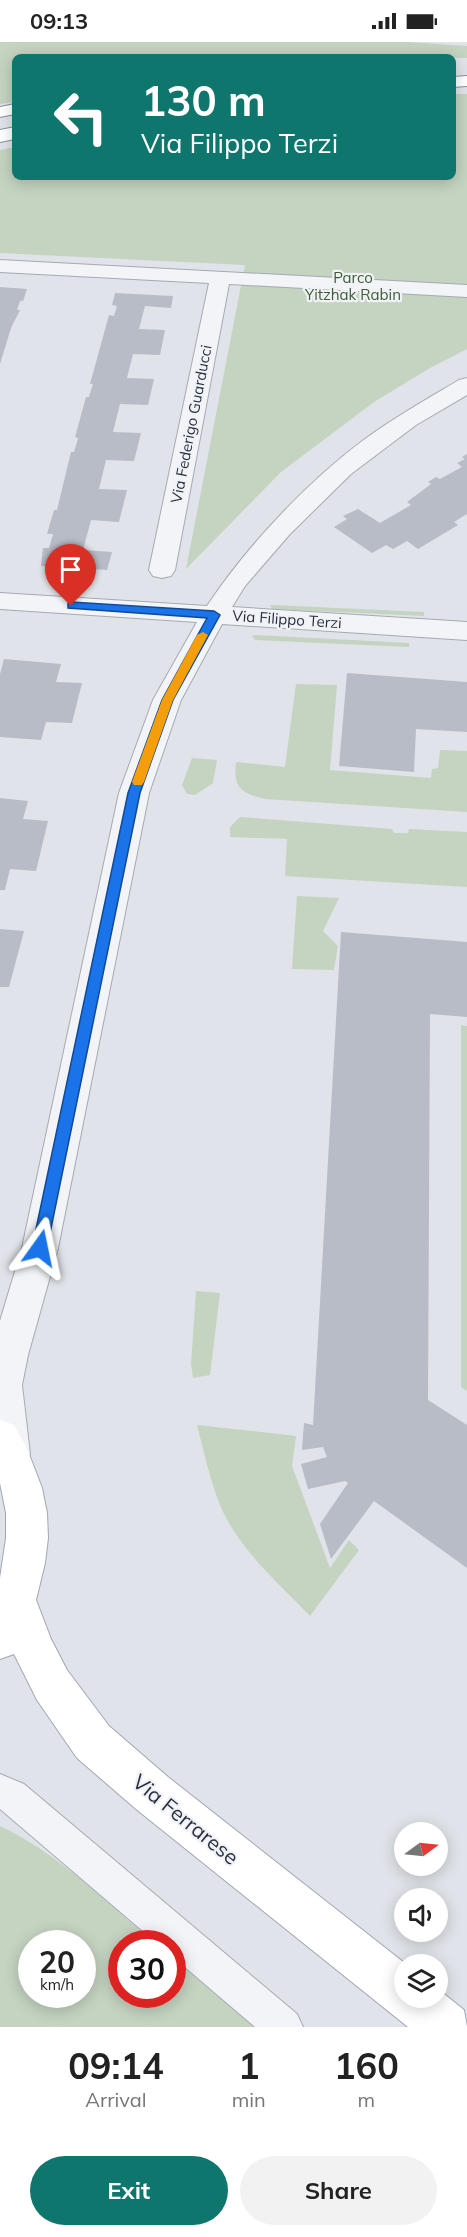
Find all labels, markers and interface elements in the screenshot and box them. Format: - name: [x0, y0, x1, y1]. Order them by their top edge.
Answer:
- text: 09:13: [30, 7, 88, 35]
- text: 130 m: [141, 74, 266, 127]
- icon: left: [42, 78, 120, 156]
- text: Via Filippo Terzi: [141, 126, 338, 160]
- park label: Parco Yitzhak Rabin: [304, 268, 401, 304]
- street label: Via Federigo Guarducci: [166, 343, 216, 505]
- pin: [45, 544, 96, 606]
- icon: arrive: [54, 553, 87, 586]
- street label: Via Filippo Terzi: [232, 606, 342, 632]
- position arrow: [8, 1216, 72, 1280]
- street label: Via Ferrarese: [128, 1768, 244, 1870]
- north arrow: [394, 1822, 448, 1876]
- map controls: [394, 1822, 448, 2008]
- button: sound: [394, 1888, 448, 1942]
- speed limit sign: 30: [108, 1930, 186, 2008]
- text: 20: [39, 1943, 75, 1981]
- button: layers: [394, 1954, 448, 2008]
- text: km/h: [40, 1975, 74, 1994]
- text: 09:14: [68, 2043, 164, 2088]
- text: 1: [238, 2043, 260, 2088]
- text: 160: [334, 2043, 399, 2088]
- text: Arrival: [85, 2087, 146, 2112]
- text: min: [232, 2087, 266, 2112]
- text: m: [358, 2087, 375, 2112]
- button: Exit: [30, 2156, 228, 2225]
- button: Share: [240, 2156, 437, 2225]

